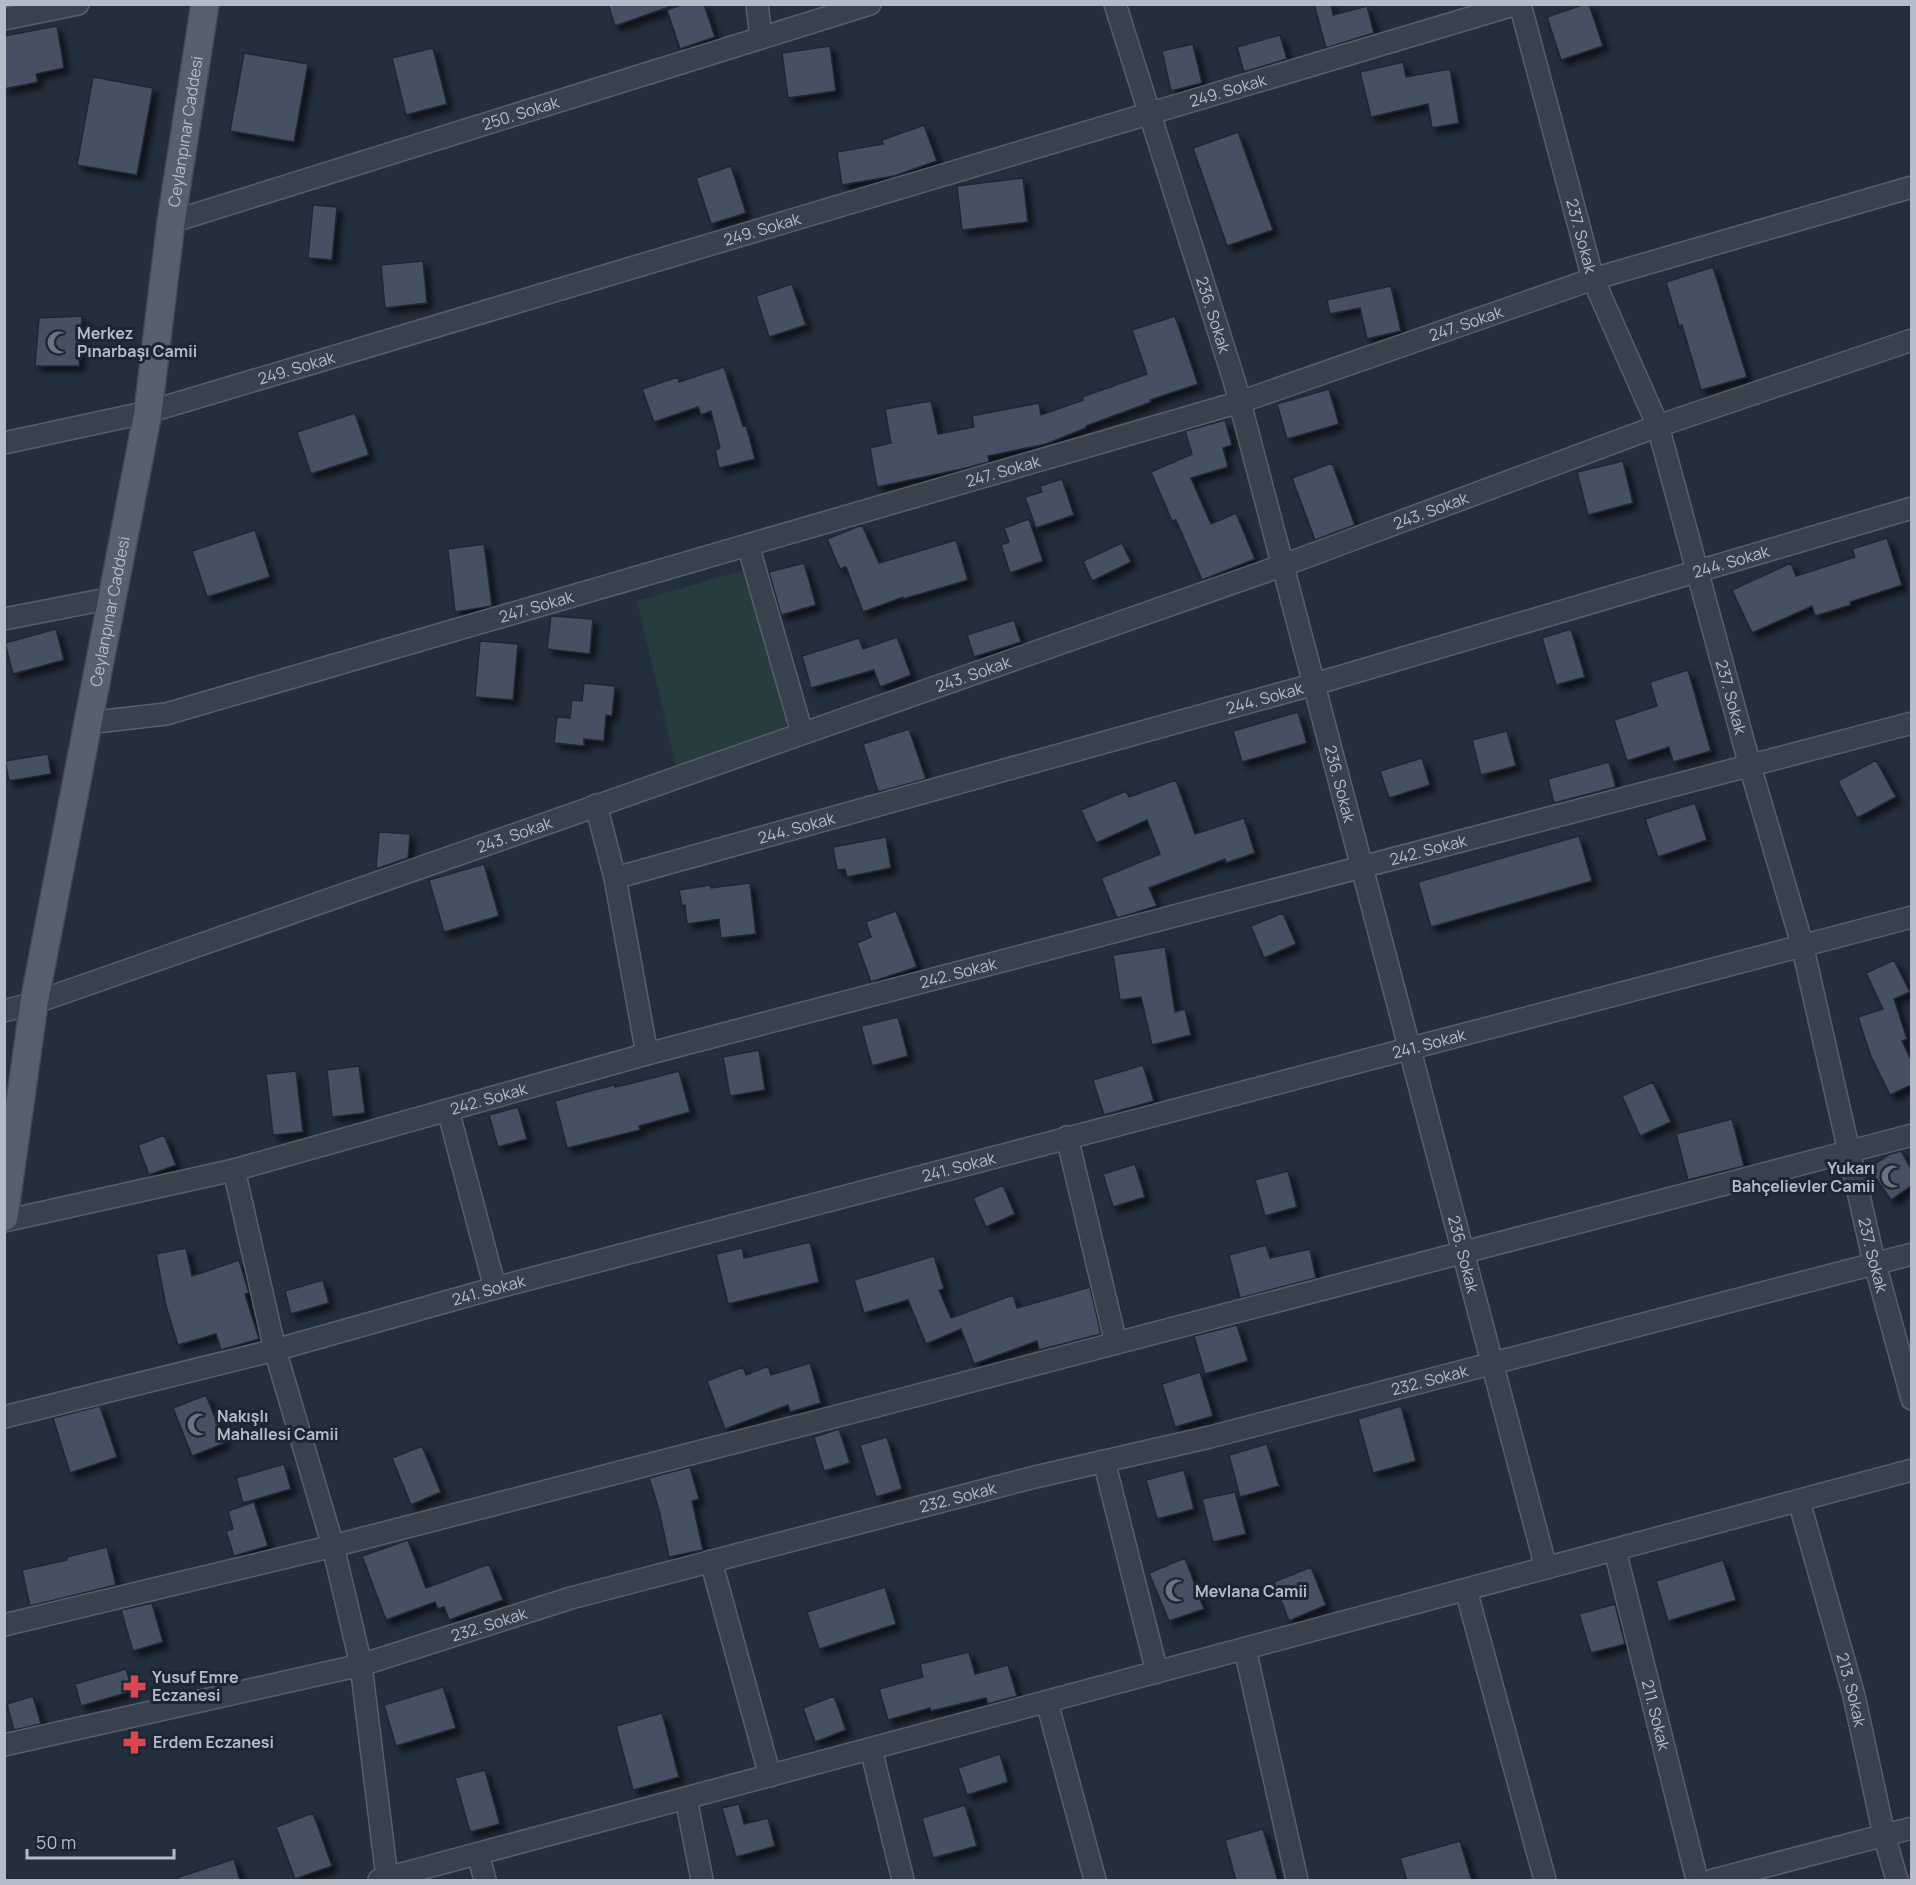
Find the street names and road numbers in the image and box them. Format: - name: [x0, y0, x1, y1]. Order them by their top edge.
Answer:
- street label: Ceylanpınar Caddesi: [162, 54, 208, 209]
- street label: 249. Sokak: [1187, 68, 1270, 112]
- street label: 250. Sokak: [479, 90, 563, 135]
- street label: 237. Sokak: [1561, 196, 1602, 277]
- street label: 249. Sokak: [721, 207, 804, 251]
- street label: 236. Sokak: [1191, 274, 1236, 357]
- street label: 247. Sokak: [1426, 300, 1507, 346]
- street label: 249. Sokak: [255, 346, 338, 390]
- street label: 247. Sokak: [963, 449, 1044, 492]
- street label: 243. Sokak: [1390, 486, 1472, 534]
- street label: Ceylanpınar Caddesi: [84, 534, 135, 688]
- street label: 244. Sokak: [1690, 539, 1773, 583]
- street label: 247. Sokak: [496, 585, 577, 628]
- street label: 243. Sokak: [932, 650, 1015, 697]
- street label: 237. Sokak: [1711, 657, 1752, 738]
- street label: 244. Sokak: [1224, 677, 1306, 719]
- street label: 236. Sokak: [1319, 743, 1361, 826]
- street label: 244. Sokak: [755, 806, 838, 849]
- street label: 243. Sokak: [474, 811, 556, 858]
- street label: 242. Sokak: [1387, 829, 1470, 870]
- street label: 242. Sokak: [917, 952, 1000, 993]
- street label: 241. Sokak: [1390, 1023, 1469, 1064]
- street label: 242. Sokak: [448, 1077, 530, 1120]
- street label: 241. Sokak: [919, 1146, 999, 1187]
- street label: 236. Sokak: [1443, 1213, 1485, 1296]
- street label: 237. Sokak: [1853, 1216, 1894, 1296]
- street label: 241. Sokak: [449, 1269, 529, 1311]
- street label: 232. Sokak: [1389, 1359, 1471, 1400]
- street label: 232. Sokak: [917, 1476, 1000, 1518]
- street label: 232. Sokak: [448, 1601, 531, 1647]
- street label: 213. Sokak: [1831, 1650, 1872, 1730]
- street label: 211. Sokak: [1637, 1677, 1676, 1754]

